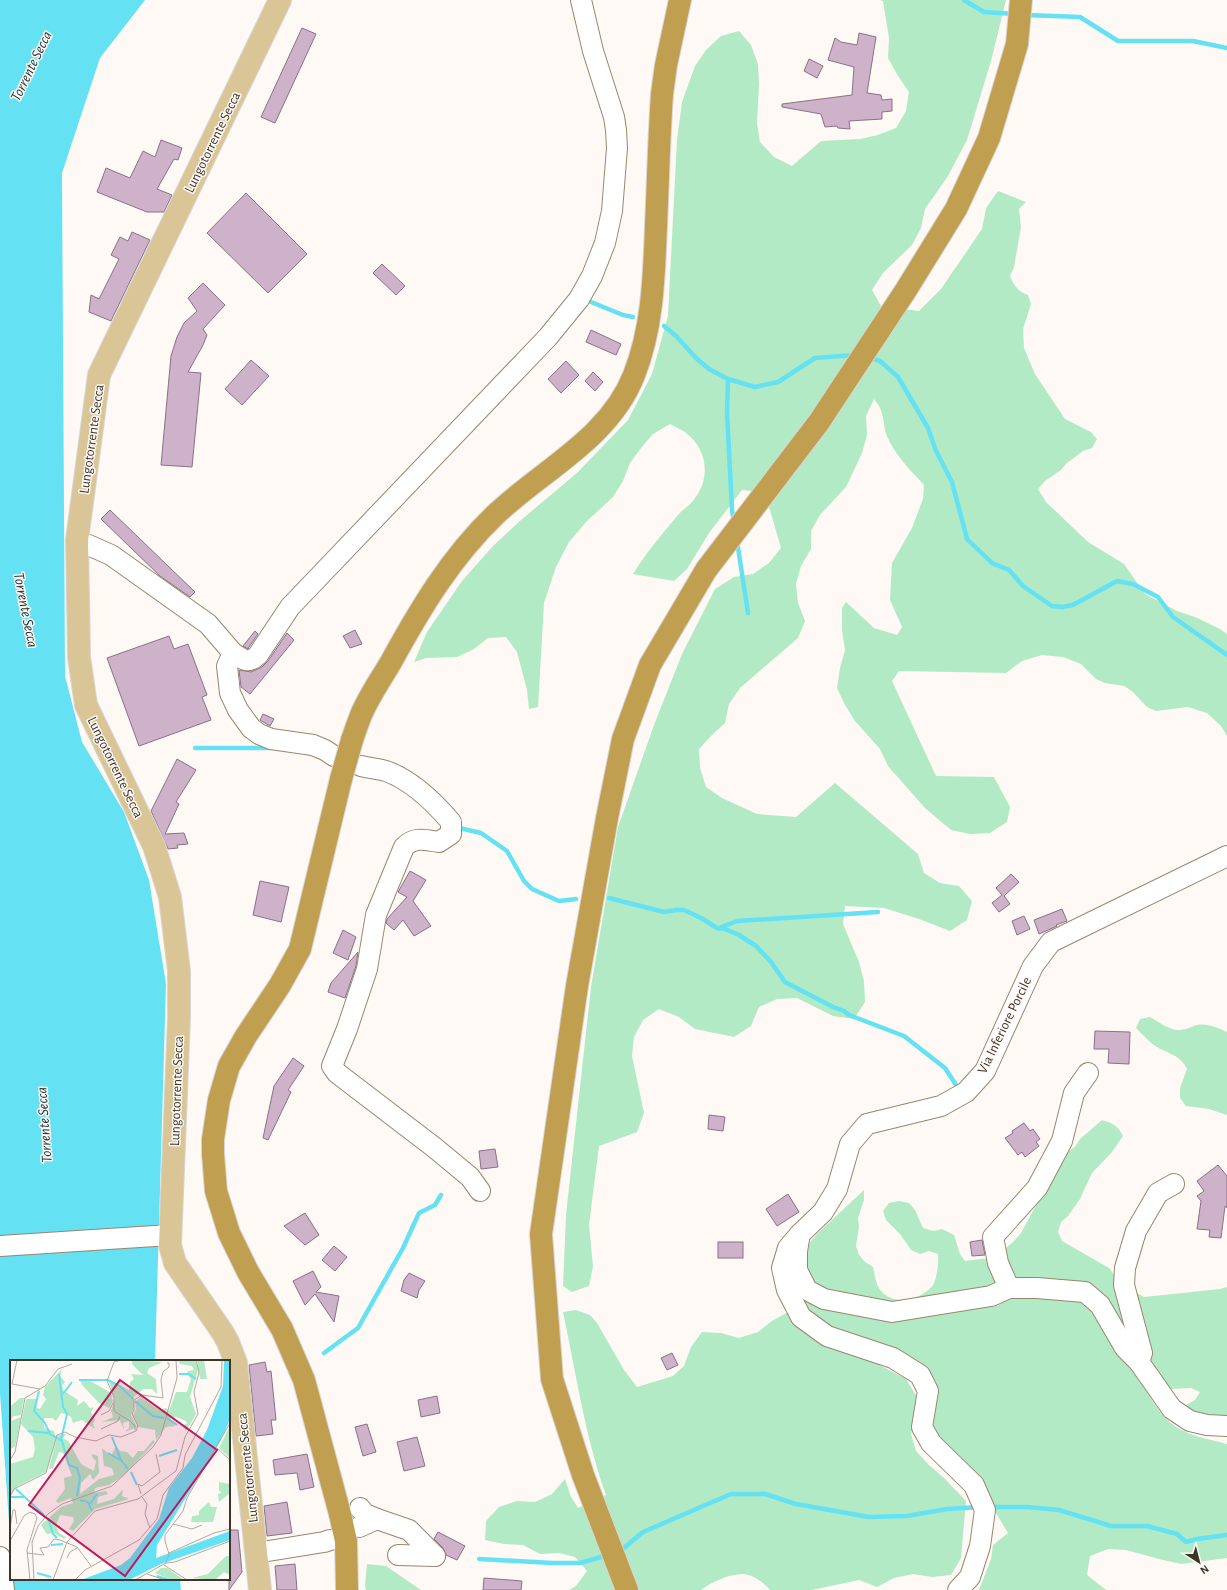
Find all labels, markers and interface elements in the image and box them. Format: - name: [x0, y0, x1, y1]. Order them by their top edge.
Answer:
- water label: Torrente Secca: [8, 29, 55, 104]
- street label: Lungotorrente Secca: [182, 89, 244, 195]
- street label: Lungotorrente Secca: [77, 383, 107, 495]
- water label: Torrente Secca: [11, 571, 40, 649]
- street label: Lungotorrente Secca: [85, 715, 146, 821]
- street label: Via Inferiore Porcile: [975, 975, 1034, 1076]
- street label: Lungotorrente Secca: [168, 1035, 186, 1146]
- water label: Torrente Secca: [34, 1087, 55, 1163]
- inset map: [10, 1360, 230, 1580]
- street label: Lungotorrente Secca: [235, 1412, 261, 1524]
- north arrow: [1179, 1542, 1219, 1582]
- text: N: [1198, 1563, 1211, 1576]

